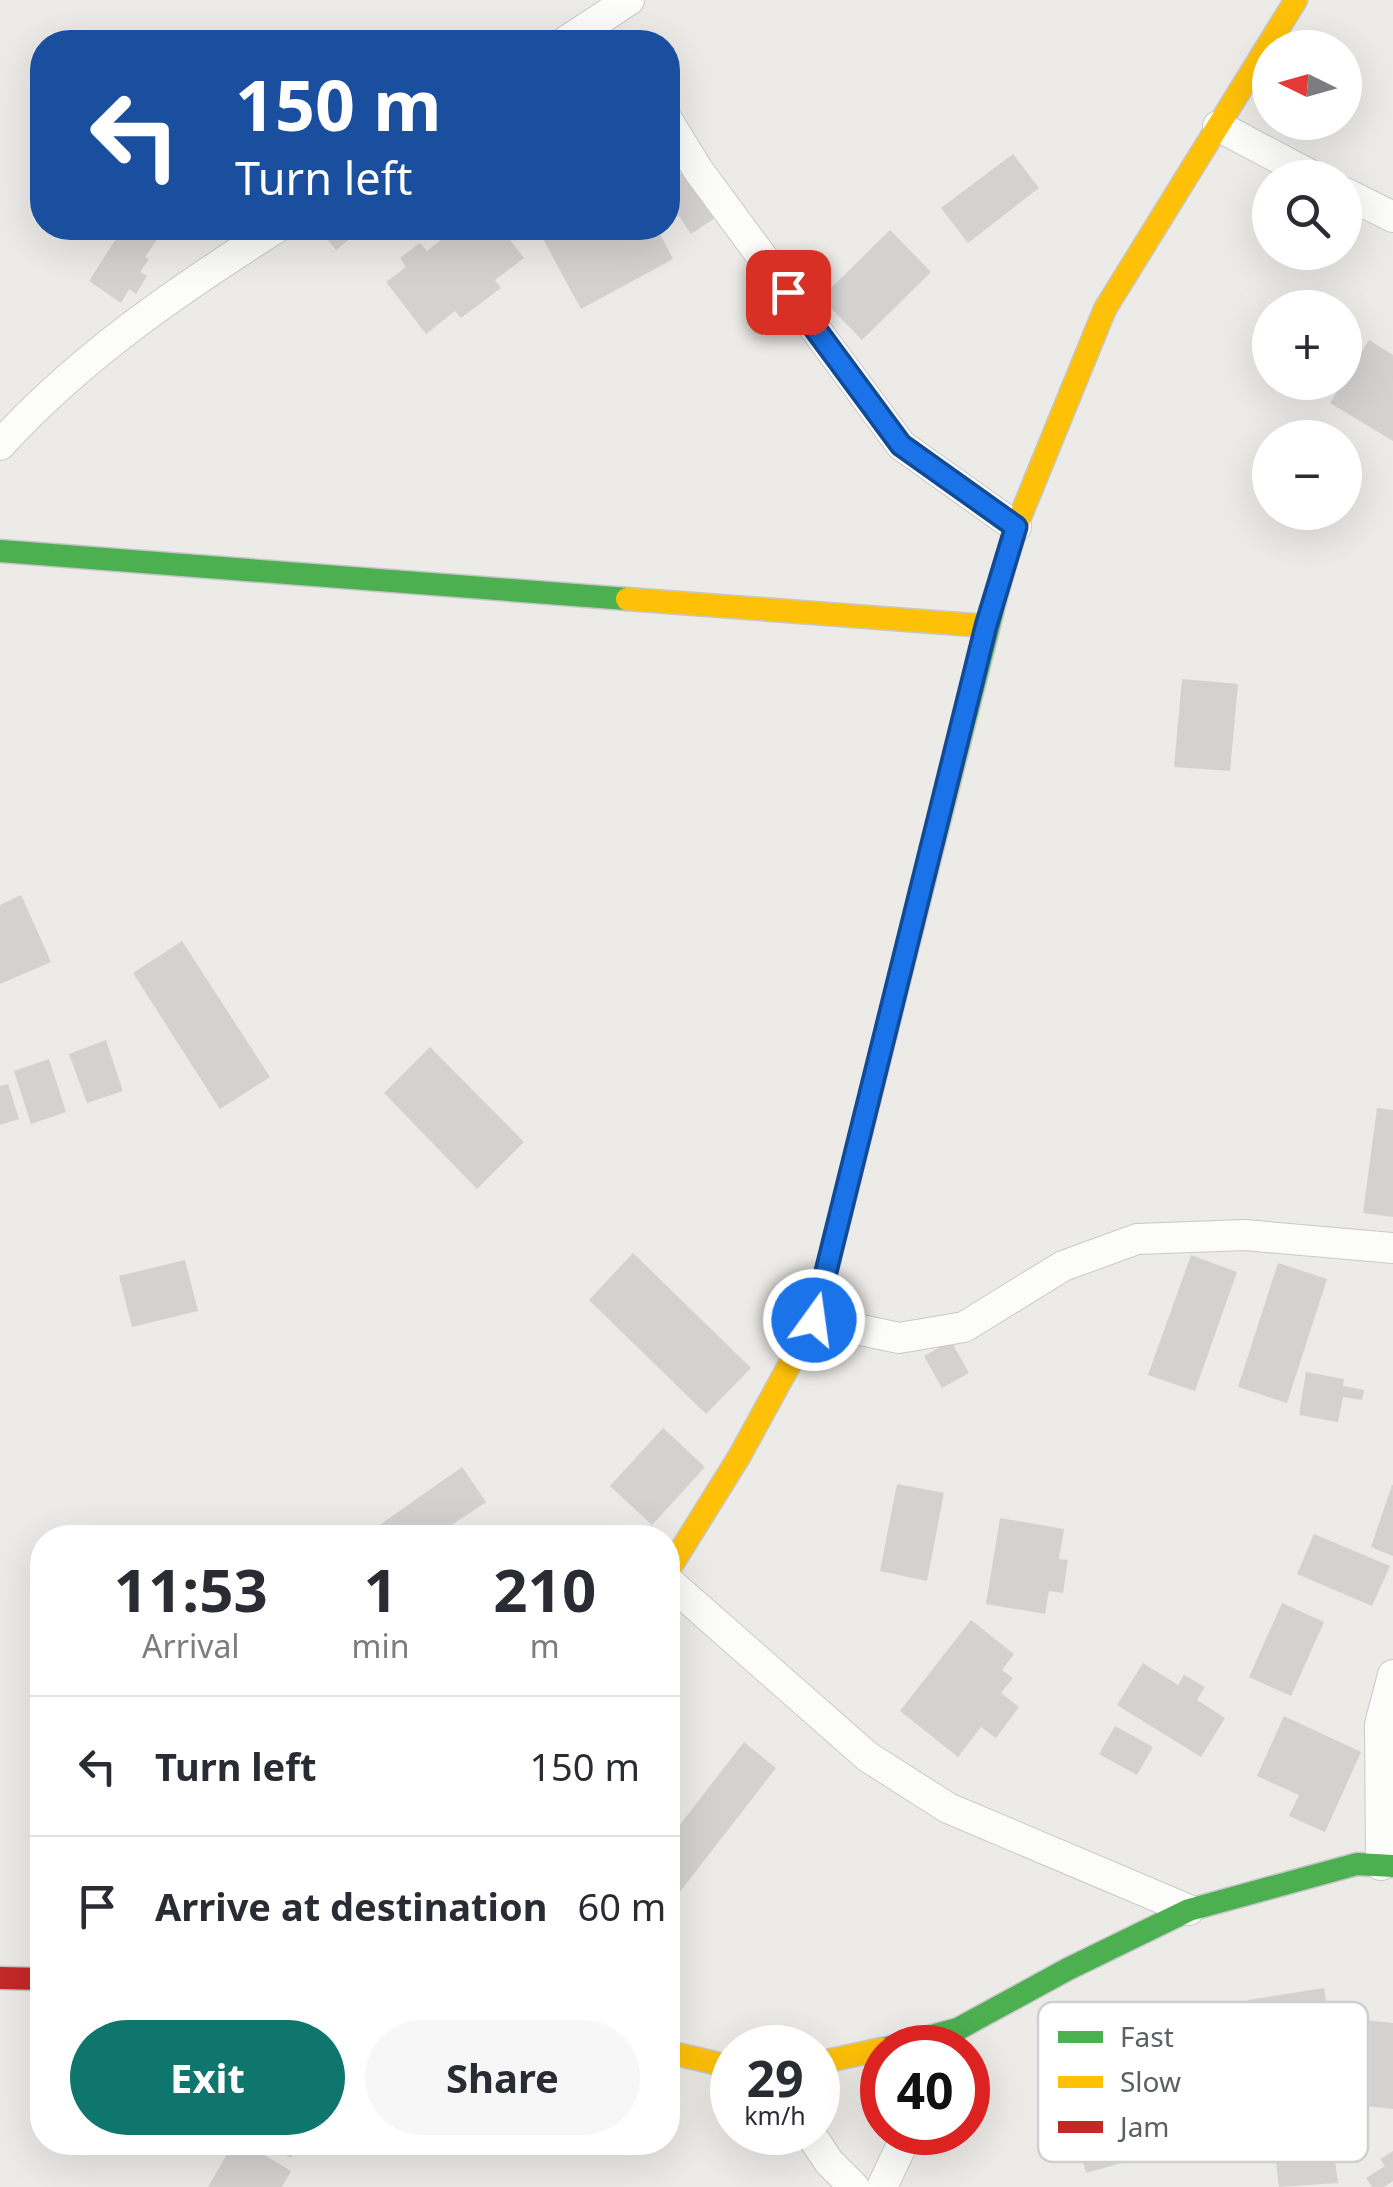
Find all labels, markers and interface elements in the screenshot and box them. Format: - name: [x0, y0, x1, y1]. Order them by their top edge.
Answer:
- north arrow: [1252, 30, 1362, 140]
- map controls: [1252, 30, 1362, 530]
- text: 150 m: [235, 56, 442, 152]
- icon: left: [70, 70, 200, 200]
- text: Turn left: [235, 147, 412, 208]
- button: search: [1252, 160, 1362, 270]
- pin: [746, 250, 831, 335]
- icon: arrive: [761, 265, 816, 320]
- button: +: [1252, 290, 1362, 400]
- button: −: [1252, 420, 1362, 530]
- position arrow: [762, 1268, 866, 1372]
- text: 11:53: [114, 1548, 268, 1630]
- text: 1: [363, 1548, 398, 1630]
- text: 210: [493, 1548, 596, 1630]
- text: Arrival: [142, 1624, 240, 1667]
- text: min: [352, 1624, 410, 1667]
- text: m: [530, 1624, 560, 1667]
- icon: left: [70, 1739, 125, 1794]
- text: Turn left: [155, 1740, 317, 1792]
- text: 150 m: [529, 1740, 640, 1792]
- icon: arrive: [70, 1879, 125, 1934]
- text: Arrive at destination: [155, 1880, 547, 1932]
- text: 60 m: [577, 1880, 666, 1932]
- legend: [1038, 2002, 1368, 2162]
- text: Fast: [1120, 2017, 1174, 2055]
- button: Exit: [70, 2020, 345, 2135]
- button: Share: [365, 2020, 640, 2135]
- speed limit sign: 40: [860, 2025, 990, 2155]
- text: 29: [746, 2044, 804, 2112]
- text: Slow: [1120, 2062, 1181, 2100]
- text: km/h: [744, 2098, 806, 2132]
- text: Jam: [1117, 2107, 1170, 2145]

